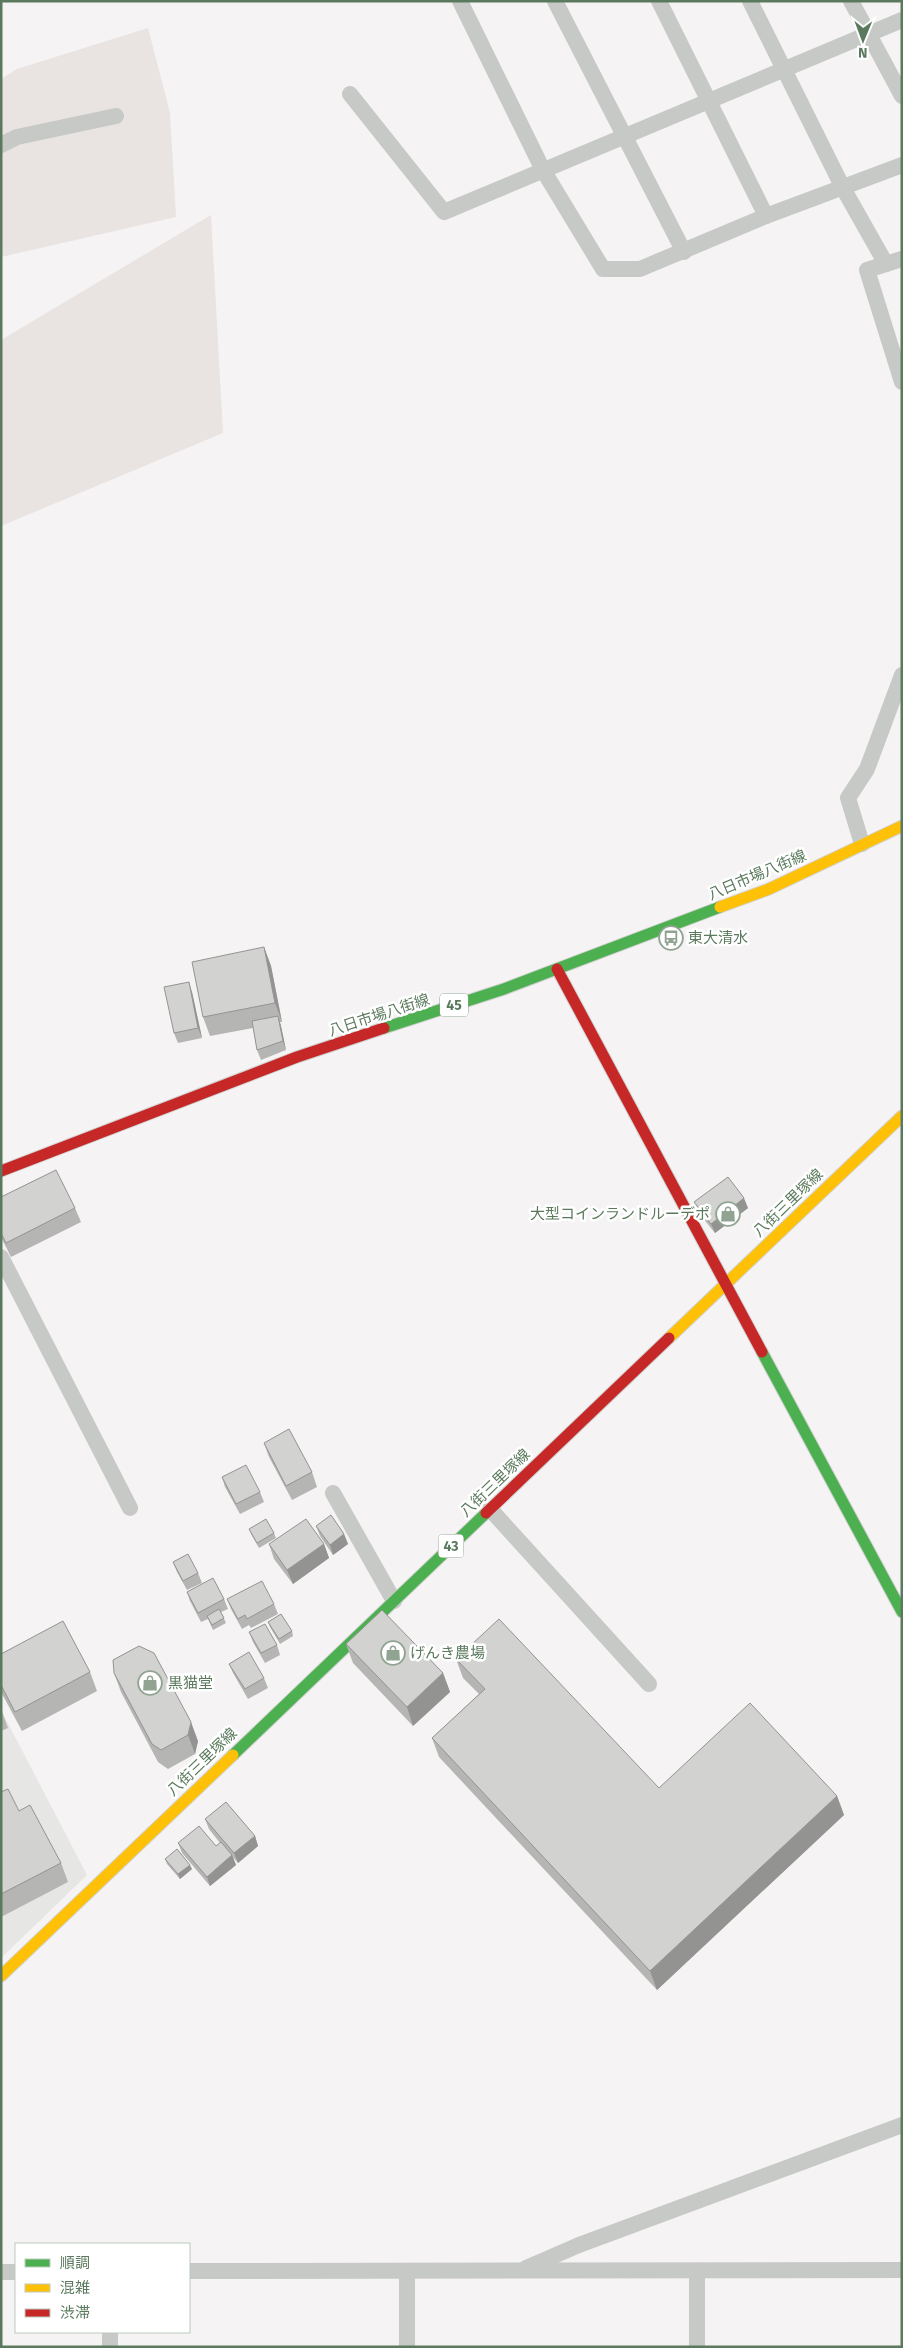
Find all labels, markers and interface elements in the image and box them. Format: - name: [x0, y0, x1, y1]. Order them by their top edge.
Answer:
- north arrow: [838, 15, 888, 65]
- text: N: [858, 44, 868, 61]
- street label: 八日市場八街線: [705, 846, 809, 904]
- bus stop icon: 東大清水: [658, 925, 684, 951]
- place label: 東大清水: [688, 929, 748, 947]
- street label: 八日市場八街線: [326, 990, 432, 1040]
- road number: 45: [440, 994, 468, 1016]
- street label: 八街三里塚線: [749, 1165, 827, 1241]
- shop icon: 大型コインランドルーデポ: [715, 1201, 741, 1227]
- place label: 大型コインランドルーデポ: [530, 1205, 710, 1223]
- street label: 八街三里塚線: [456, 1445, 534, 1521]
- road number: 43: [438, 1534, 464, 1558]
- shop icon: げんき農場: [380, 1640, 406, 1666]
- place label: げんき農場: [410, 1644, 485, 1662]
- shop icon: 黒猫堂: [137, 1670, 163, 1696]
- place label: 黒猫堂: [168, 1674, 213, 1692]
- street label: 八街三里塚線: [163, 1724, 241, 1800]
- legend: [15, 2243, 190, 2333]
- text: 順調: [60, 2254, 90, 2272]
- text: 混雑: [60, 2279, 90, 2297]
- text: 渋滞: [60, 2304, 90, 2322]

